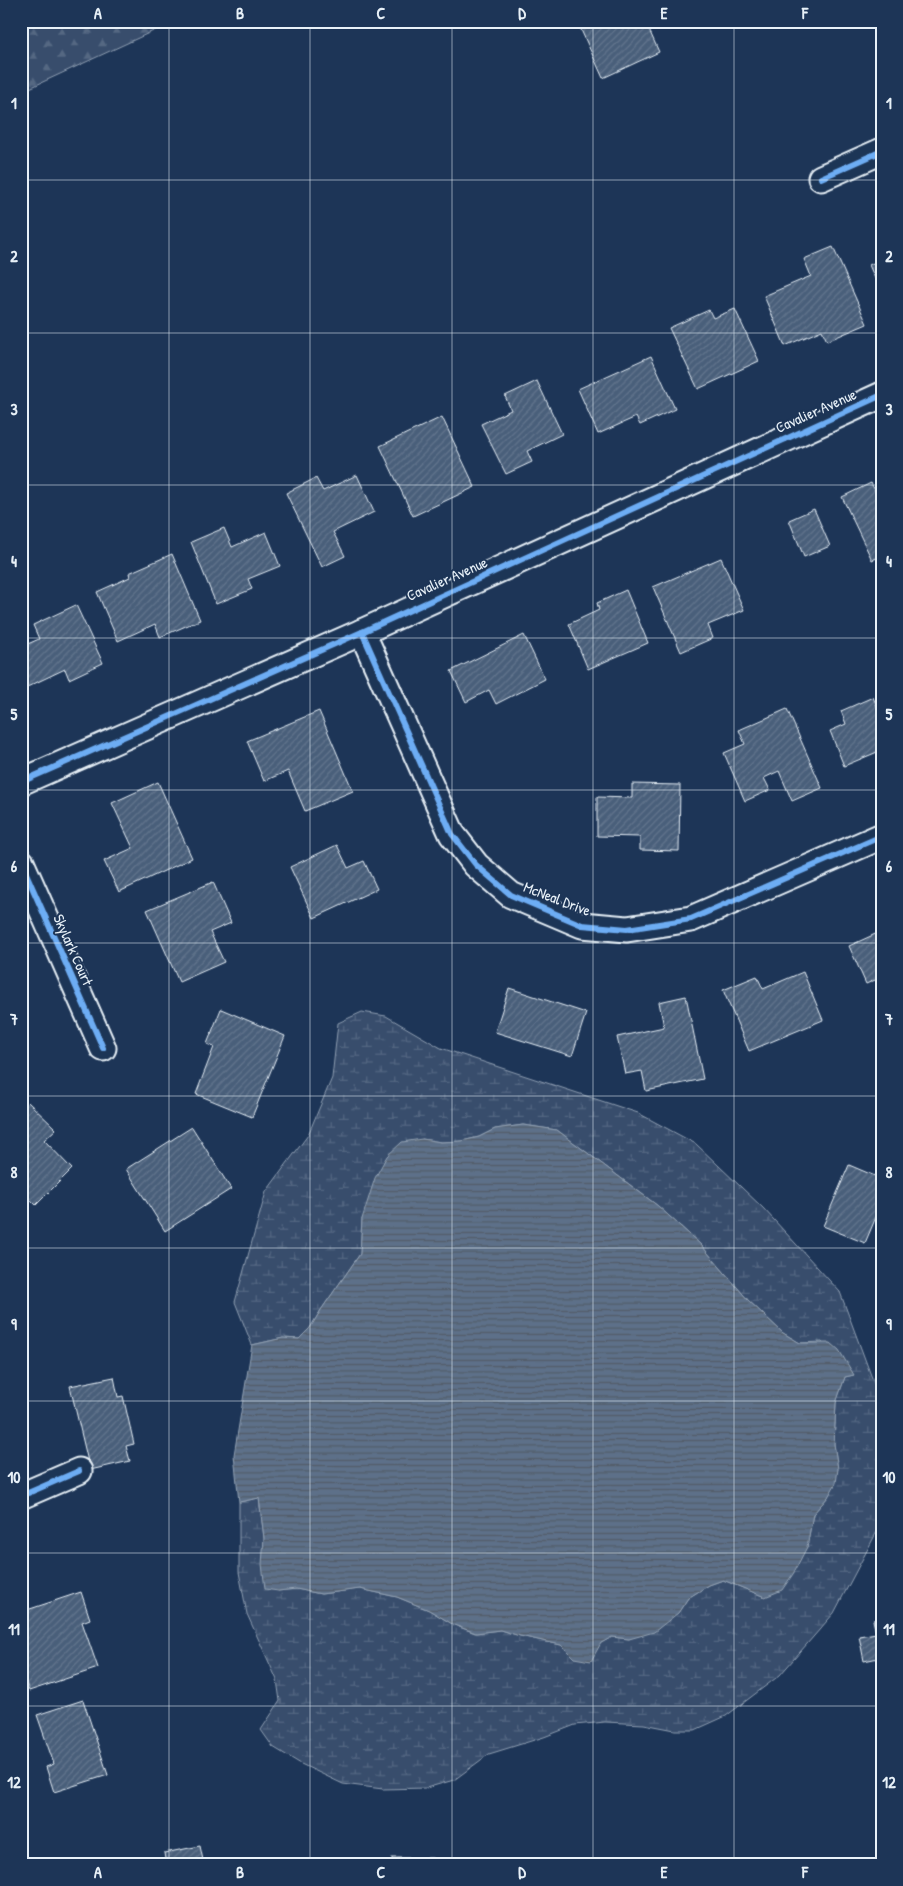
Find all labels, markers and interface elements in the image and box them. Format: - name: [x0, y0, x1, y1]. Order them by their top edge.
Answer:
- text: A: [94, 2, 102, 24]
- text: B: [236, 2, 244, 24]
- text: C: [377, 2, 386, 24]
- text: D: [518, 2, 526, 24]
- text: E: [660, 2, 668, 24]
- text: F: [801, 2, 809, 24]
- text: 1: [11, 92, 17, 114]
- text: 1: [886, 92, 892, 114]
- text: 2: [10, 245, 18, 267]
- text: 2: [885, 245, 893, 267]
- street label: Cavalier Avenue: [772, 383, 860, 438]
- text: 3: [10, 398, 18, 420]
- text: 3: [885, 398, 893, 420]
- text: 4: [11, 550, 17, 572]
- text: 4: [886, 550, 892, 572]
- street label: Cavalier Avenue: [403, 551, 491, 606]
- text: 5: [11, 703, 18, 725]
- text: 5: [886, 703, 893, 725]
- text: 6: [11, 855, 18, 877]
- text: 6: [886, 855, 893, 877]
- street label: McNeal Drive: [521, 876, 594, 921]
- street label: Skylark Court: [48, 911, 99, 990]
- text: 7: [9, 1008, 18, 1030]
- text: 7: [884, 1008, 893, 1030]
- text: 8: [11, 1161, 18, 1183]
- text: 8: [886, 1161, 893, 1183]
- text: 9: [11, 1313, 17, 1335]
- text: 9: [886, 1313, 892, 1335]
- text: 10: [8, 1466, 20, 1488]
- text: 10: [883, 1466, 895, 1488]
- text: 11: [8, 1618, 20, 1640]
- text: 11: [883, 1618, 895, 1640]
- text: 12: [7, 1771, 21, 1793]
- text: 12: [882, 1771, 896, 1793]
- text: A: [94, 1861, 102, 1883]
- text: B: [236, 1861, 244, 1883]
- text: C: [377, 1861, 386, 1883]
- text: D: [518, 1861, 526, 1883]
- text: E: [660, 1861, 668, 1883]
- text: F: [801, 1861, 809, 1883]

